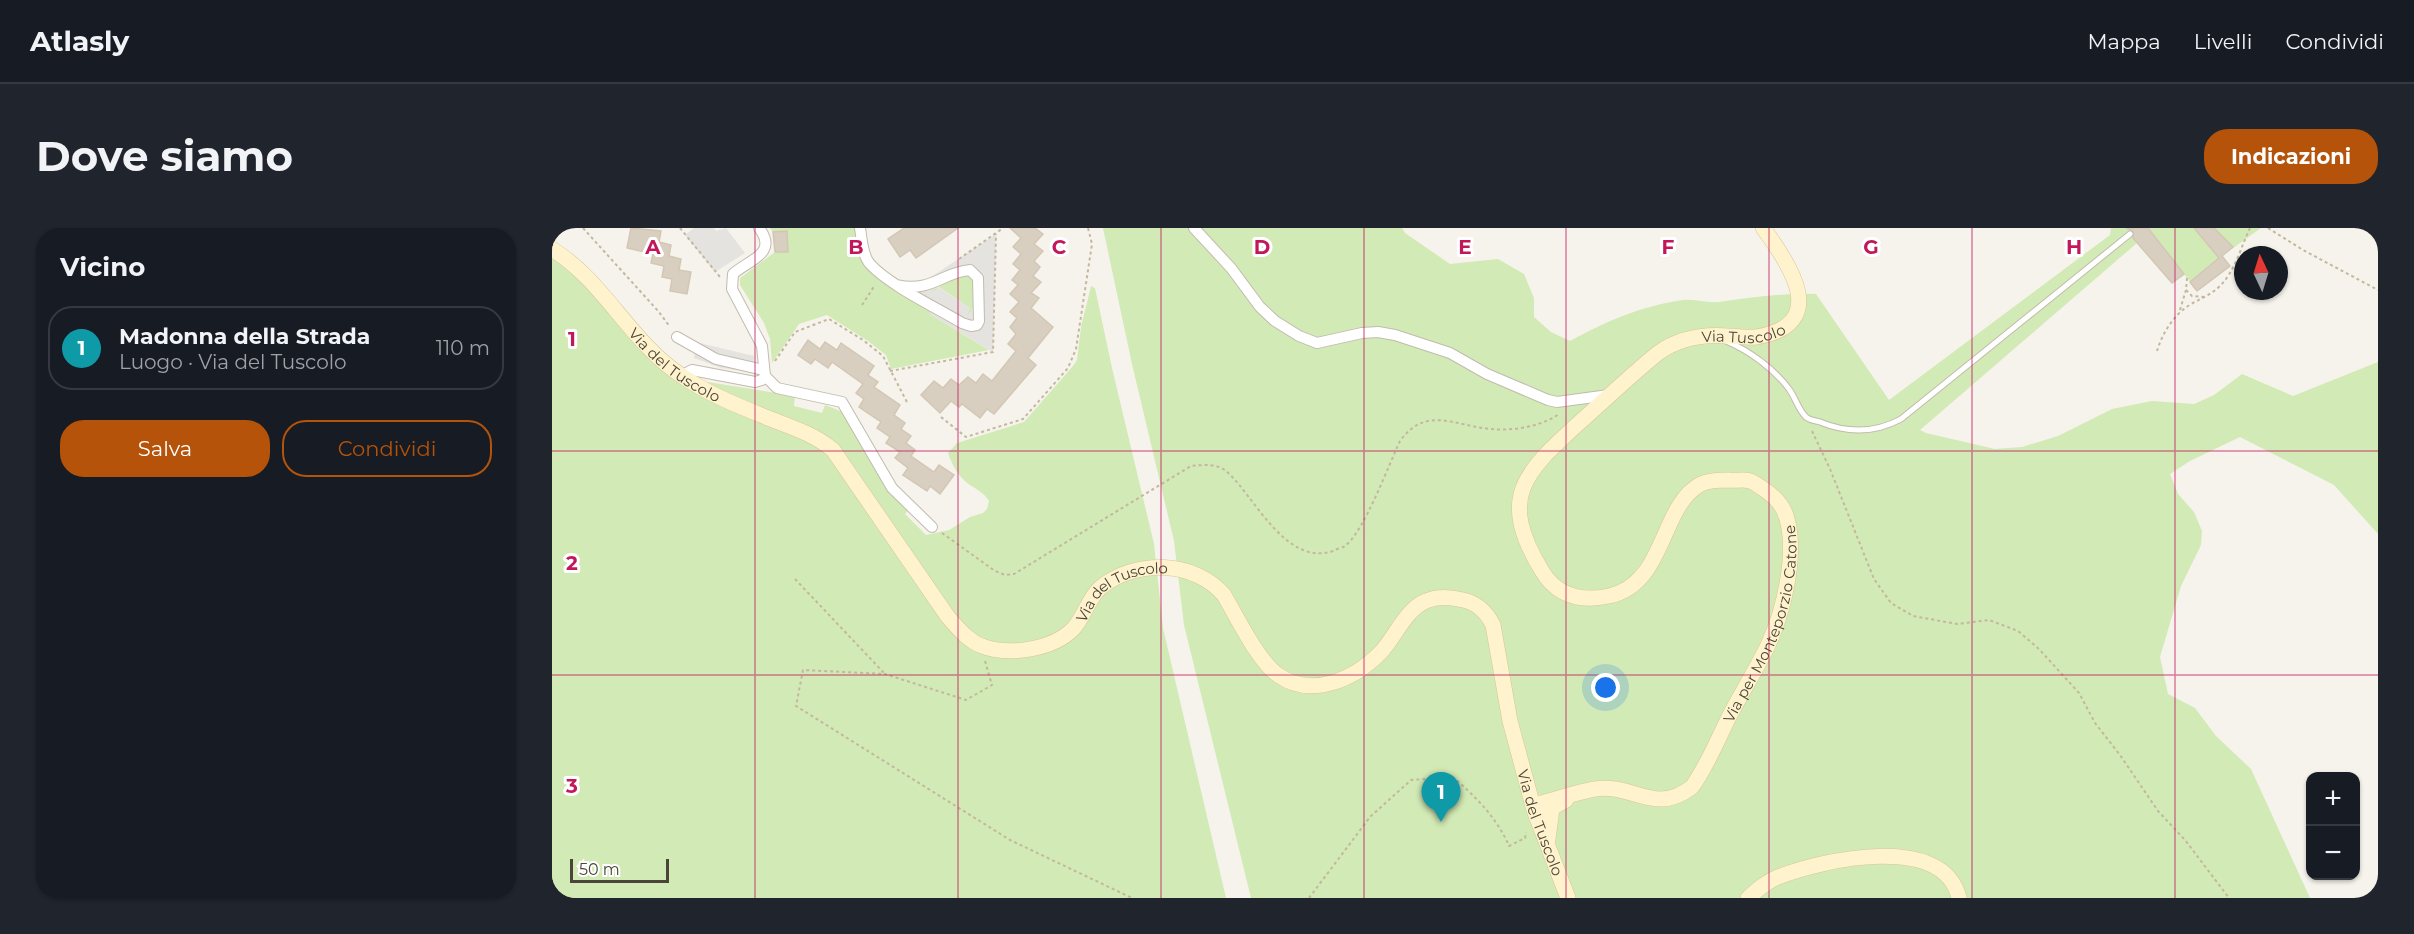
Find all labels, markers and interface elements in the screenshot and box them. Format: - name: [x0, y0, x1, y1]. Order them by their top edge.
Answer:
- text: Atlasly: [30, 24, 129, 58]
- text: Mappa: [2087, 29, 2161, 54]
- text: Livelli: [2194, 29, 2252, 54]
- text: Condividi: [2285, 29, 2384, 54]
- button: Indicazioni: [2204, 129, 2378, 184]
- text: Dove siamo: [36, 130, 293, 182]
- text: A: [644, 235, 661, 259]
- text: B: [848, 235, 864, 259]
- text: C: [1052, 235, 1067, 259]
- text: D: [1254, 235, 1270, 259]
- text: E: [1458, 235, 1472, 259]
- text: F: [1662, 235, 1675, 259]
- text: G: [1863, 235, 1879, 259]
- text: H: [2066, 235, 2082, 259]
- north arrow: [2234, 246, 2288, 300]
- text: Vicino: [60, 251, 145, 283]
- street label: Via Tuscolo: [1701, 319, 1788, 347]
- text: Madonna della Strada: [119, 323, 370, 350]
- street label: Via del Tuscolo: [625, 324, 724, 406]
- text: 1: [568, 327, 576, 351]
- text: 1: [78, 336, 85, 360]
- text: 110 m: [436, 336, 490, 360]
- text: Luogo · Via del Tuscolo: [119, 350, 347, 374]
- button: Salva: [60, 420, 270, 477]
- button: Condividi: [282, 420, 492, 477]
- street label: Via per Monteporzio Catone: [1719, 524, 1800, 725]
- text: 2: [566, 551, 578, 575]
- street label: Via del Tuscolo: [1071, 558, 1168, 625]
- your location: [1591, 673, 1620, 702]
- street label: Via del Tuscolo: [1514, 767, 1568, 878]
- pin: 1: [1422, 772, 1460, 822]
- map controls: [2306, 772, 2360, 880]
- button: +: [2306, 772, 2360, 826]
- text: 3: [565, 774, 578, 798]
- button: −: [2306, 826, 2360, 880]
- scale bar: [570, 856, 669, 884]
- text: 50 m: [579, 860, 620, 879]

